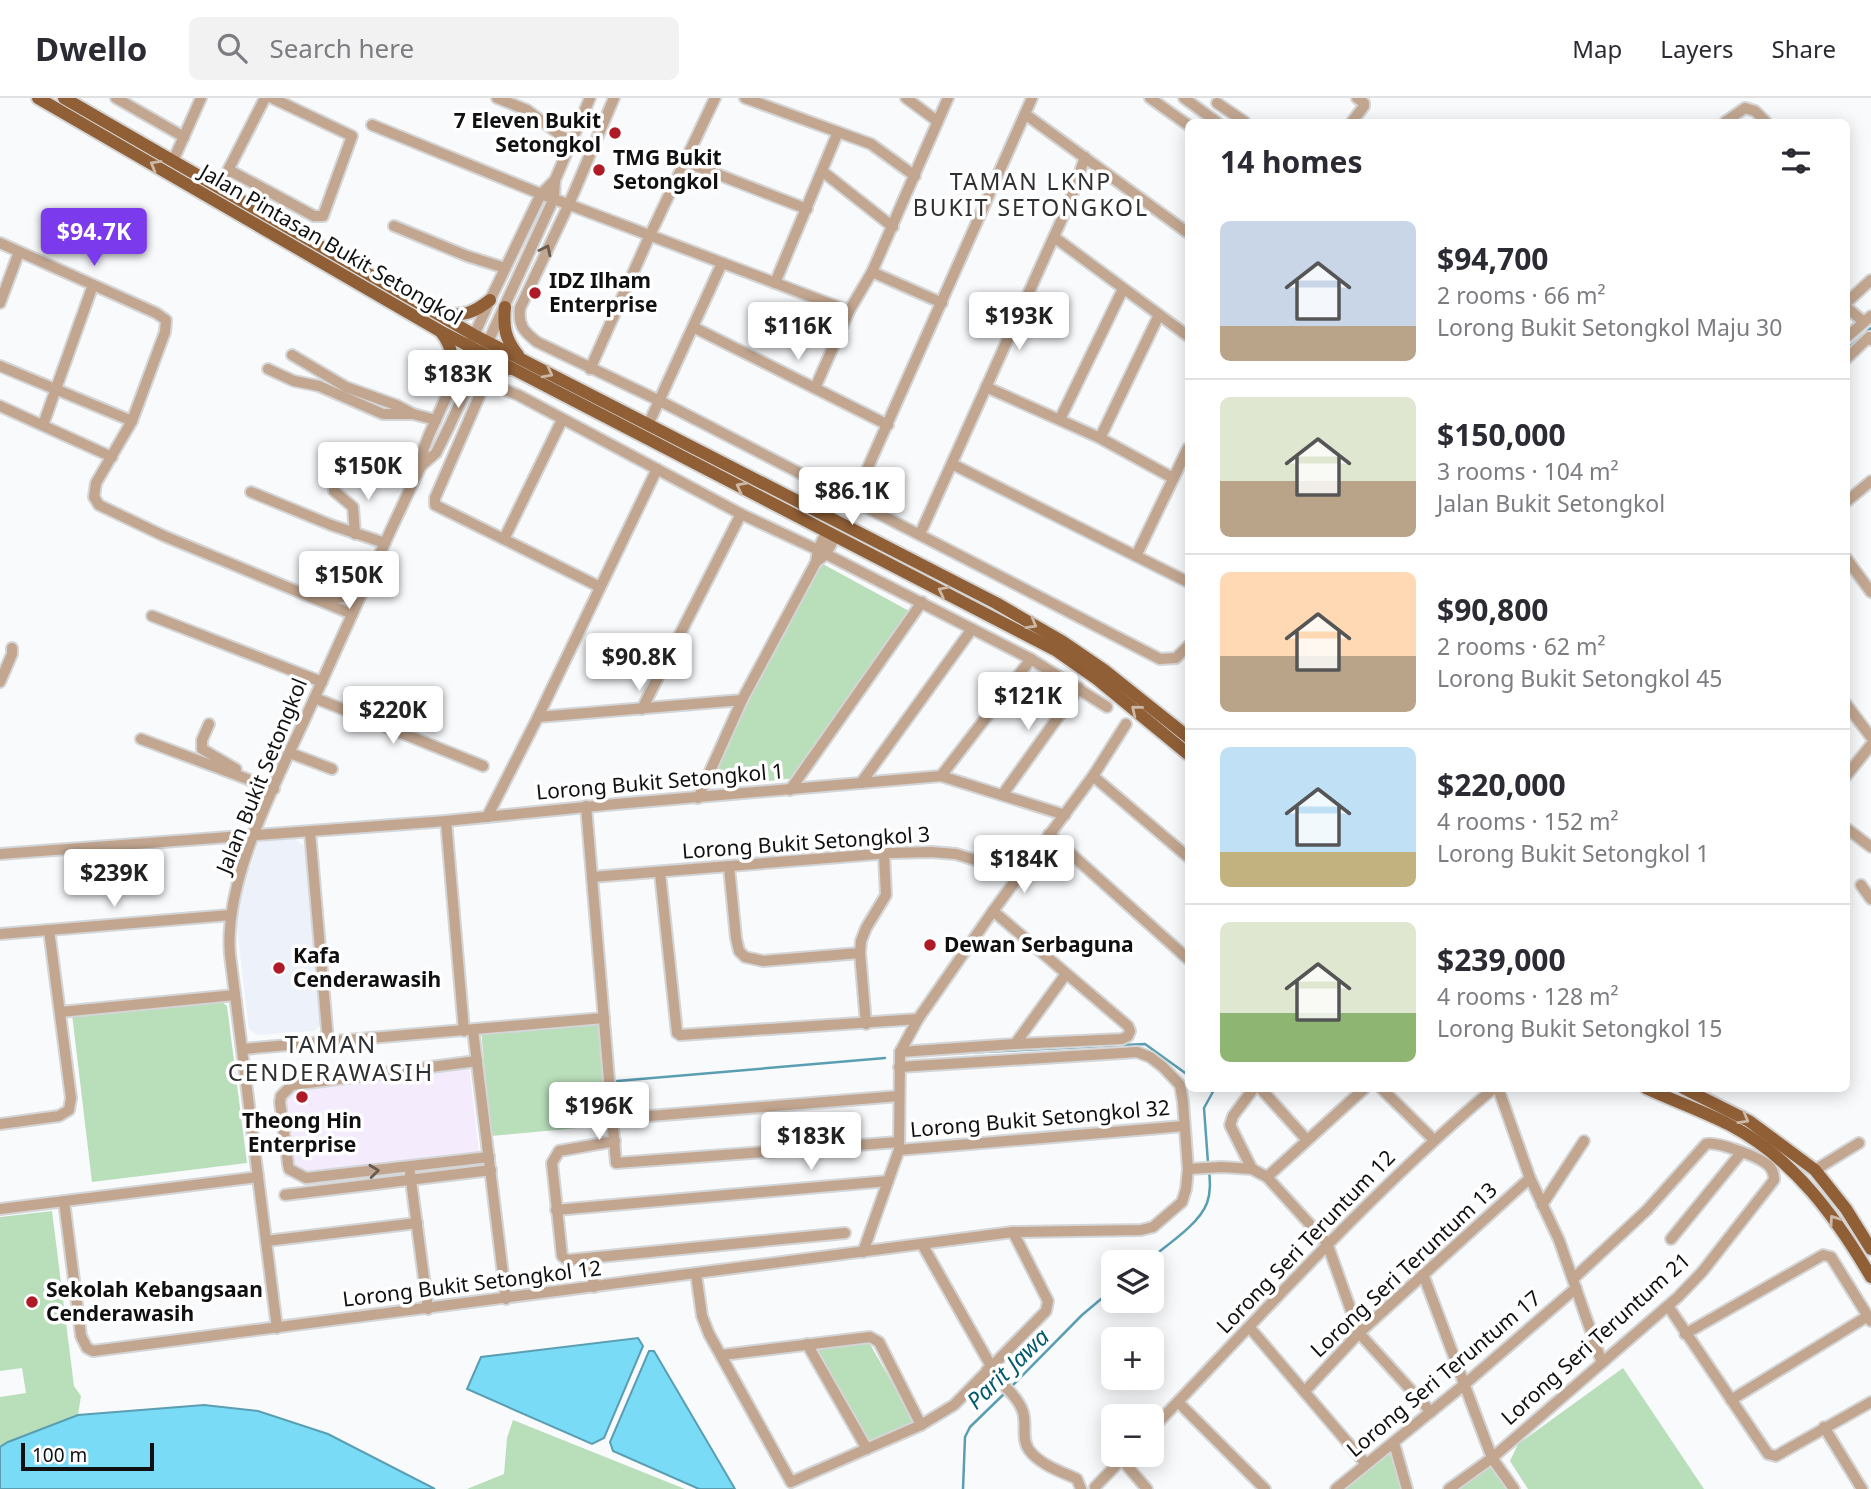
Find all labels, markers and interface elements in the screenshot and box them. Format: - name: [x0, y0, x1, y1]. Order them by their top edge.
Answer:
- search box: [189, 17, 679, 80]
- text: Dwello: [35, 26, 147, 71]
- icon: search: [213, 29, 251, 67]
- text: Search here: [269, 30, 414, 66]
- text: Map: [1572, 32, 1622, 65]
- text: Layers: [1660, 32, 1734, 65]
- text: Share: [1772, 32, 1836, 65]
- place label: 7 Eleven Bukit Setongkol: [454, 106, 601, 158]
- marker: 7 Eleven Bukit Setongkol: [607, 125, 623, 141]
- text: 14 homes: [1220, 141, 1363, 182]
- icon: filters: [1777, 142, 1815, 180]
- place label: TMG Bukit Setongkol: [613, 143, 722, 195]
- street label: Jalan Pintasan Bukit Setongkol: [193, 156, 468, 331]
- one-way arrow: [150, 161, 163, 174]
- marker: TMG Bukit Setongkol: [591, 162, 607, 178]
- district label: TAMAN LKNP BUKIT SETONGKOL: [913, 165, 1149, 223]
- pin: $94.7K: [37, 208, 151, 268]
- text: $94.7K: [57, 215, 131, 247]
- text: $94,700: [1437, 238, 1549, 279]
- one-way arrow: [537, 245, 551, 257]
- icon: home: [1276, 249, 1360, 333]
- place label: IDZ Ilham Enterprise: [549, 266, 657, 318]
- text: 2 rooms · 66 m²: [1437, 279, 1606, 311]
- marker: IDZ Ilham Enterprise: [527, 285, 543, 301]
- pin: $193K: [970, 292, 1068, 352]
- text: $193K: [985, 299, 1053, 331]
- pin: $116K: [749, 302, 847, 362]
- text: $116K: [764, 309, 832, 341]
- text: Lorong Bukit Setongkol Maju 30: [1437, 311, 1782, 343]
- pin: $183K: [409, 350, 507, 410]
- text: $183K: [424, 357, 492, 389]
- one-way arrow: [541, 364, 553, 378]
- text: $150,000: [1437, 414, 1566, 455]
- icon: home: [1276, 425, 1360, 509]
- pin: $150K: [319, 442, 417, 502]
- text: $150K: [334, 449, 402, 481]
- text: 3 rooms · 104 m²: [1437, 455, 1619, 487]
- pin: $86.1K: [795, 468, 909, 527]
- text: $86.1K: [815, 474, 889, 506]
- one-way arrow: [735, 482, 748, 495]
- text: Jalan Bukit Setongkol: [1437, 487, 1665, 519]
- pin: $150K: [300, 552, 398, 611]
- text: $150K: [315, 558, 383, 590]
- one-way arrow: [938, 586, 950, 600]
- text: $90,800: [1437, 589, 1549, 630]
- icon: home: [1276, 600, 1360, 684]
- one-way arrow: [1025, 616, 1038, 629]
- text: 2 rooms · 62 m²: [1437, 630, 1606, 662]
- pin: $90.8K: [582, 634, 696, 693]
- text: $90.8K: [602, 640, 676, 672]
- text: Lorong Bukit Setongkol 45: [1437, 662, 1723, 694]
- pin: $121K: [979, 672, 1077, 732]
- street label: Jalan Bukit Setongkol: [208, 674, 313, 879]
- text: $121K: [994, 679, 1062, 711]
- pin: $220K: [344, 686, 442, 746]
- text: $220K: [359, 693, 427, 725]
- one-way arrow: [1131, 706, 1143, 719]
- street label: Lorong Bukit Setongkol 1: [535, 756, 785, 806]
- text: $220,000: [1437, 764, 1566, 805]
- icon: home: [1276, 775, 1360, 859]
- text: 4 rooms · 152 m²: [1437, 805, 1619, 837]
- street label: Lorong Bukit Setongkol 3: [681, 819, 931, 865]
- pin: $184K: [975, 836, 1073, 895]
- text: Lorong Bukit Setongkol 1: [1437, 837, 1709, 869]
- text: $184K: [990, 842, 1058, 874]
- pin: $239K: [65, 850, 163, 909]
- text: $239K: [80, 856, 148, 888]
- place label: Dewan Serbaguna: [944, 930, 1134, 958]
- marker: Dewan Serbaguna: [922, 937, 938, 953]
- text: $239,000: [1437, 939, 1566, 980]
- place label: Kafa Cenderawasih: [293, 941, 441, 993]
- icon: home: [1276, 950, 1360, 1034]
- marker: Kafa Cenderawasih: [271, 960, 287, 976]
- text: 4 rooms · 128 m²: [1437, 980, 1619, 1012]
- text: Lorong Bukit Setongkol 15: [1437, 1012, 1723, 1044]
- district label: TAMAN CENDERAWASIH: [228, 1027, 434, 1088]
- pin: $196K: [550, 1082, 648, 1142]
- marker: Theong Hin Enterprise: [294, 1089, 310, 1105]
- text: $196K: [565, 1089, 633, 1121]
- street label: Lorong Bukit Setongkol 32: [909, 1093, 1171, 1143]
- place label: Theong Hin Enterprise: [242, 1106, 362, 1158]
- one-way arrow: [1736, 1111, 1749, 1124]
- pin: $183K: [762, 1112, 860, 1172]
- text: $183K: [777, 1119, 845, 1151]
- street label: Lorong Seri Teruntum 12: [1210, 1143, 1401, 1339]
- one-way arrow: [368, 1163, 380, 1178]
- street label: Lorong Seri Teruntum 13: [1304, 1175, 1503, 1363]
- one-way arrow: [1830, 1215, 1842, 1228]
- street label: Lorong Seri Teruntum 21: [1495, 1246, 1696, 1431]
- map controls: [1101, 1250, 1164, 1467]
- button: layers: [1101, 1250, 1164, 1313]
- street label: Lorong Bukit Setongkol 12: [341, 1253, 603, 1313]
- place label: Sekolah Kebangsaan Cenderawasih: [46, 1275, 263, 1327]
- street label: Lorong Seri Teruntum 17: [1340, 1284, 1546, 1463]
- marker: Sekolah Kebangsaan Cenderawasih: [24, 1294, 40, 1310]
- water label: Parit Jawa: [959, 1321, 1056, 1416]
- button: +: [1101, 1327, 1164, 1390]
- button: −: [1101, 1404, 1164, 1467]
- scale bar: [21, 1440, 154, 1472]
- text: 100 m: [32, 1442, 87, 1468]

